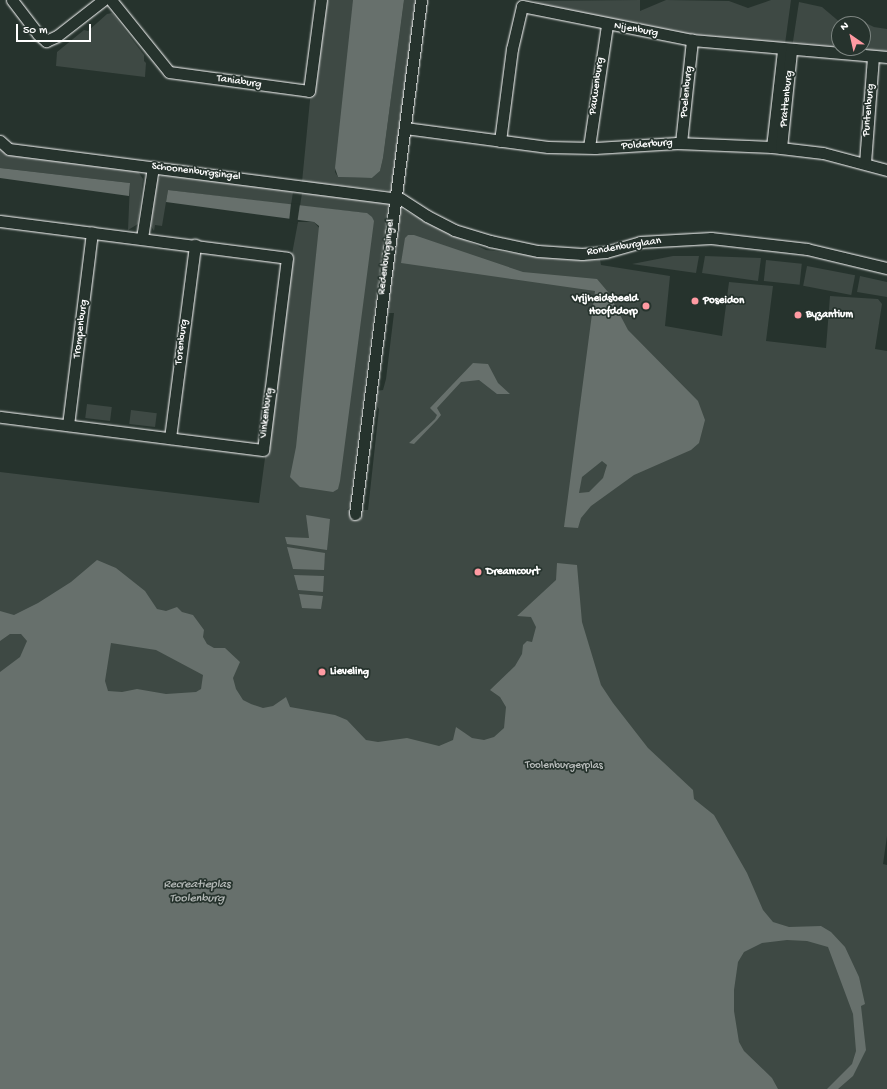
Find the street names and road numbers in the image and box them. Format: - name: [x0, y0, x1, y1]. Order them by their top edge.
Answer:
- street label: Nijenburg: [613, 20, 659, 40]
- street label: Pauwenburg: [586, 56, 608, 116]
- street label: Poelenburg: [678, 66, 696, 118]
- street label: Prattenburg: [777, 70, 797, 128]
- street label: Taniaburg: [216, 72, 262, 92]
- street label: Puntenburg: [860, 83, 878, 137]
- street label: Polderburg: [621, 137, 673, 153]
- street label: Schoonenburgsingel: [151, 160, 241, 184]
- street label: Redenburgsingel: [376, 219, 398, 295]
- street label: Rondenburglaan: [586, 235, 662, 259]
- street label: Trompenburg: [71, 299, 91, 359]
- street label: Torenburg: [173, 318, 191, 366]
- street label: Vinkenburg: [257, 387, 277, 439]

